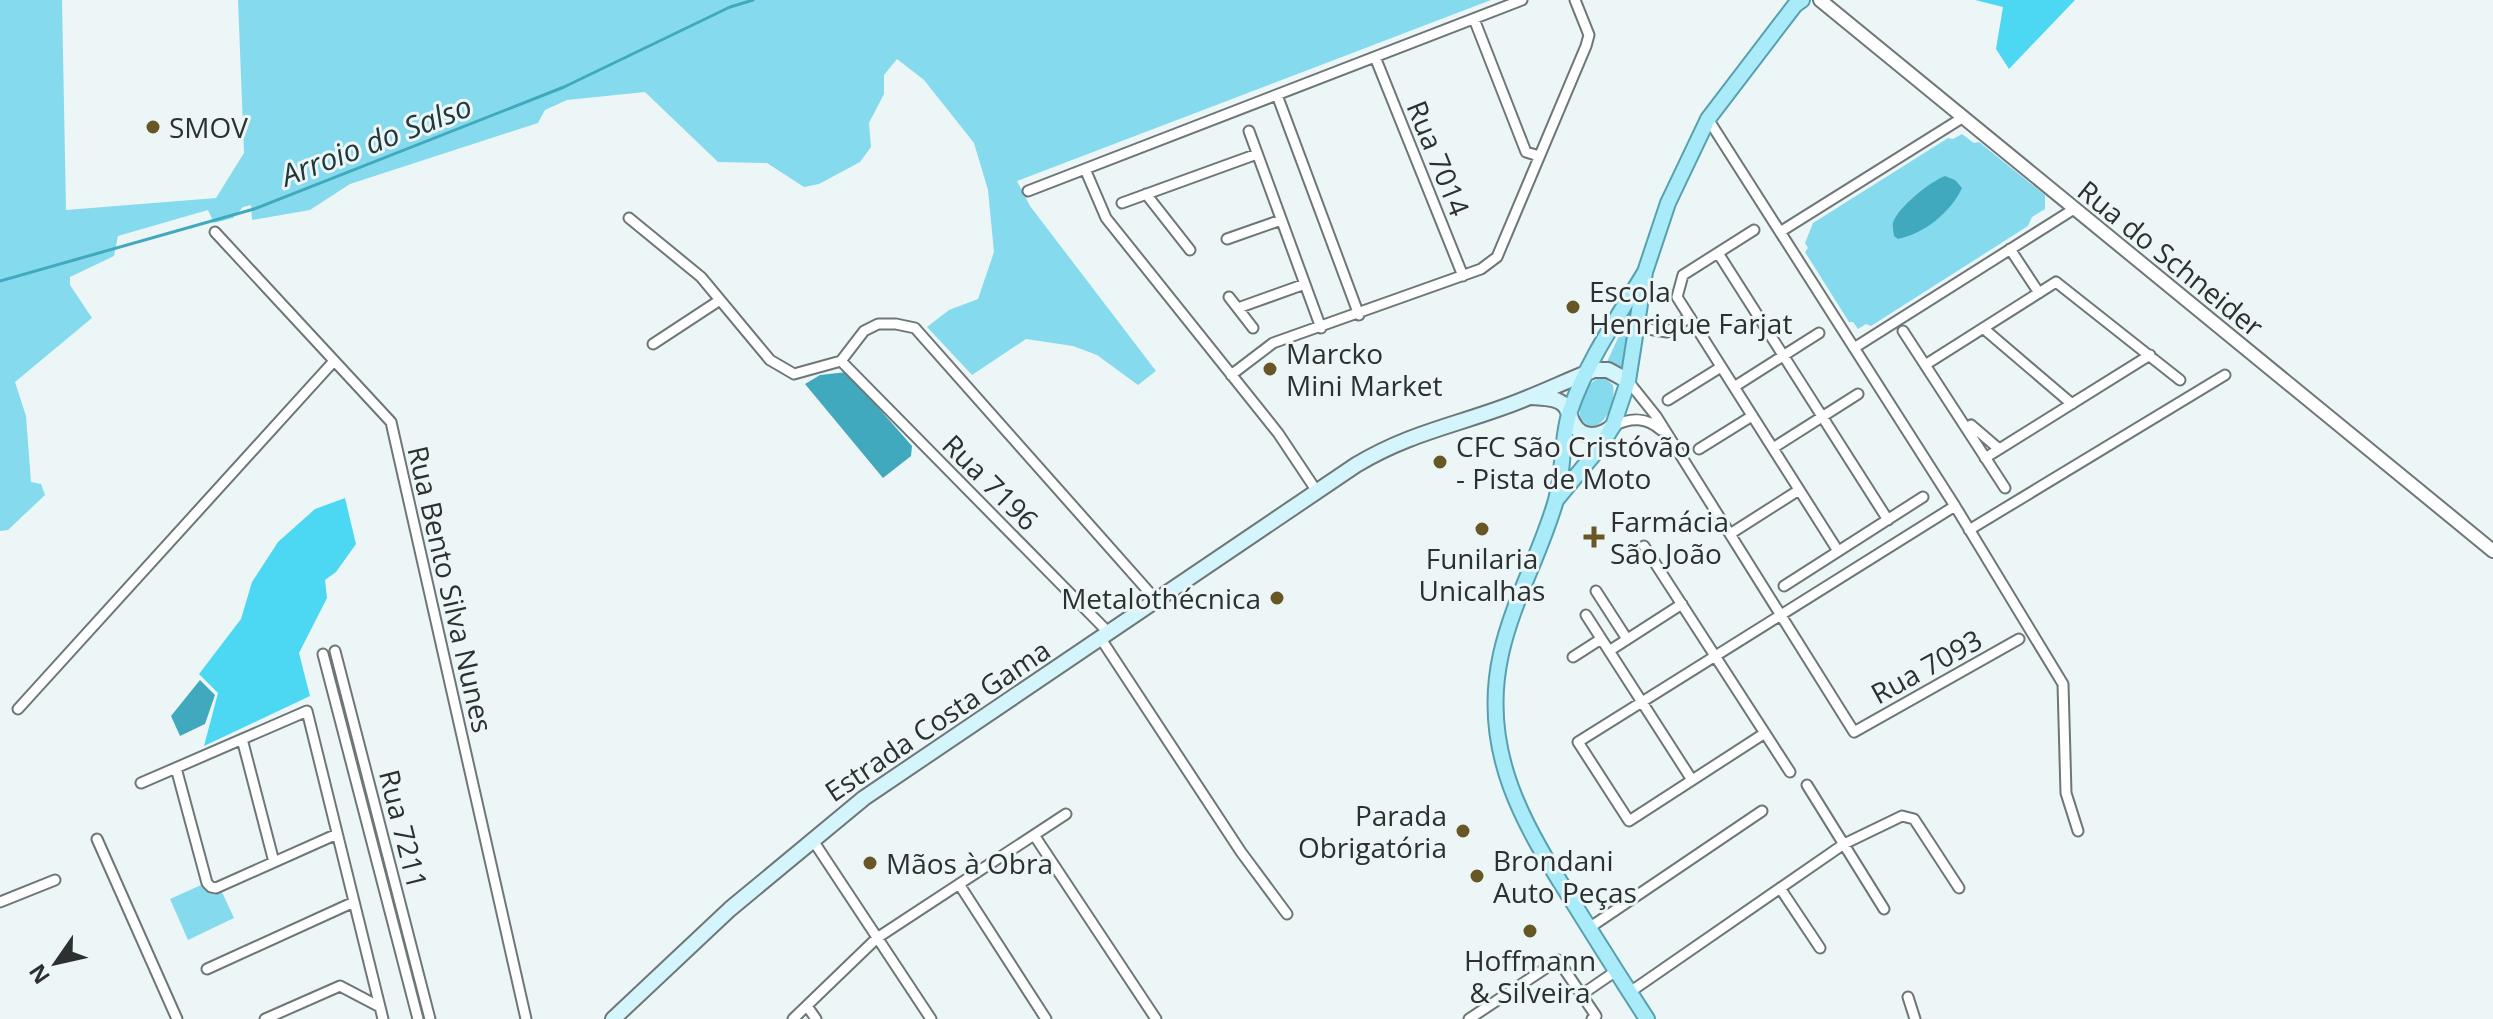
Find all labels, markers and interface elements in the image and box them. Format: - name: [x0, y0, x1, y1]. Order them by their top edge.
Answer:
- water label: Arroio do Salso: [273, 85, 477, 196]
- street label: Rua 7014: [1399, 95, 1479, 221]
- place label: SMOV: [169, 108, 248, 146]
- marker: SMOV: [144, 118, 162, 136]
- street label: Rua do Schneider: [2070, 171, 2272, 345]
- place label: Escola Henrique Farjat: [1589, 272, 1792, 342]
- marker: Escola Henrique Farjat: [1564, 298, 1582, 316]
- place label: Marcko Mini Market: [1286, 334, 1442, 404]
- marker: Marcko Mini Market: [1261, 360, 1279, 378]
- street label: Rua 7196: [935, 426, 1047, 538]
- place label: CFC São Cristóvão - Pista de Moto: [1456, 427, 1691, 497]
- street label: Rua Bento Silva Nunes: [400, 442, 502, 736]
- marker: CFC São Cristóvão - Pista de Moto: [1431, 453, 1449, 471]
- place label: Farmácia São João: [1610, 502, 1729, 572]
- marker: Funilaria Unicalhas: [1473, 520, 1491, 538]
- marker: Farmácia São João: [1585, 528, 1603, 546]
- place label: Funilaria Unicalhas: [1419, 539, 1545, 609]
- place label: Metalothécnica: [1061, 579, 1261, 617]
- marker: Metalothécnica: [1268, 589, 1286, 607]
- street label: Rua 7093: [1864, 620, 1988, 712]
- street label: Estrada Costa Gama: [817, 630, 1057, 810]
- street label: Rua 7211: [371, 766, 437, 892]
- place label: Parada Obrigatória: [1298, 796, 1447, 866]
- marker: Parada Obrigatória: [1454, 822, 1472, 840]
- place label: Brondani Auto Peças: [1493, 841, 1637, 911]
- place label: Mãos à Obra: [886, 844, 1053, 882]
- marker: Mãos à Obra: [861, 854, 879, 872]
- marker: Brondani Auto Peças: [1468, 867, 1486, 885]
- marker: Hoffmann & Silveira: [1521, 922, 1539, 940]
- north arrow: [16, 923, 96, 1003]
- place label: Hoffmann & Silveira: [1464, 941, 1596, 1011]
- text: N: [21, 959, 56, 991]

